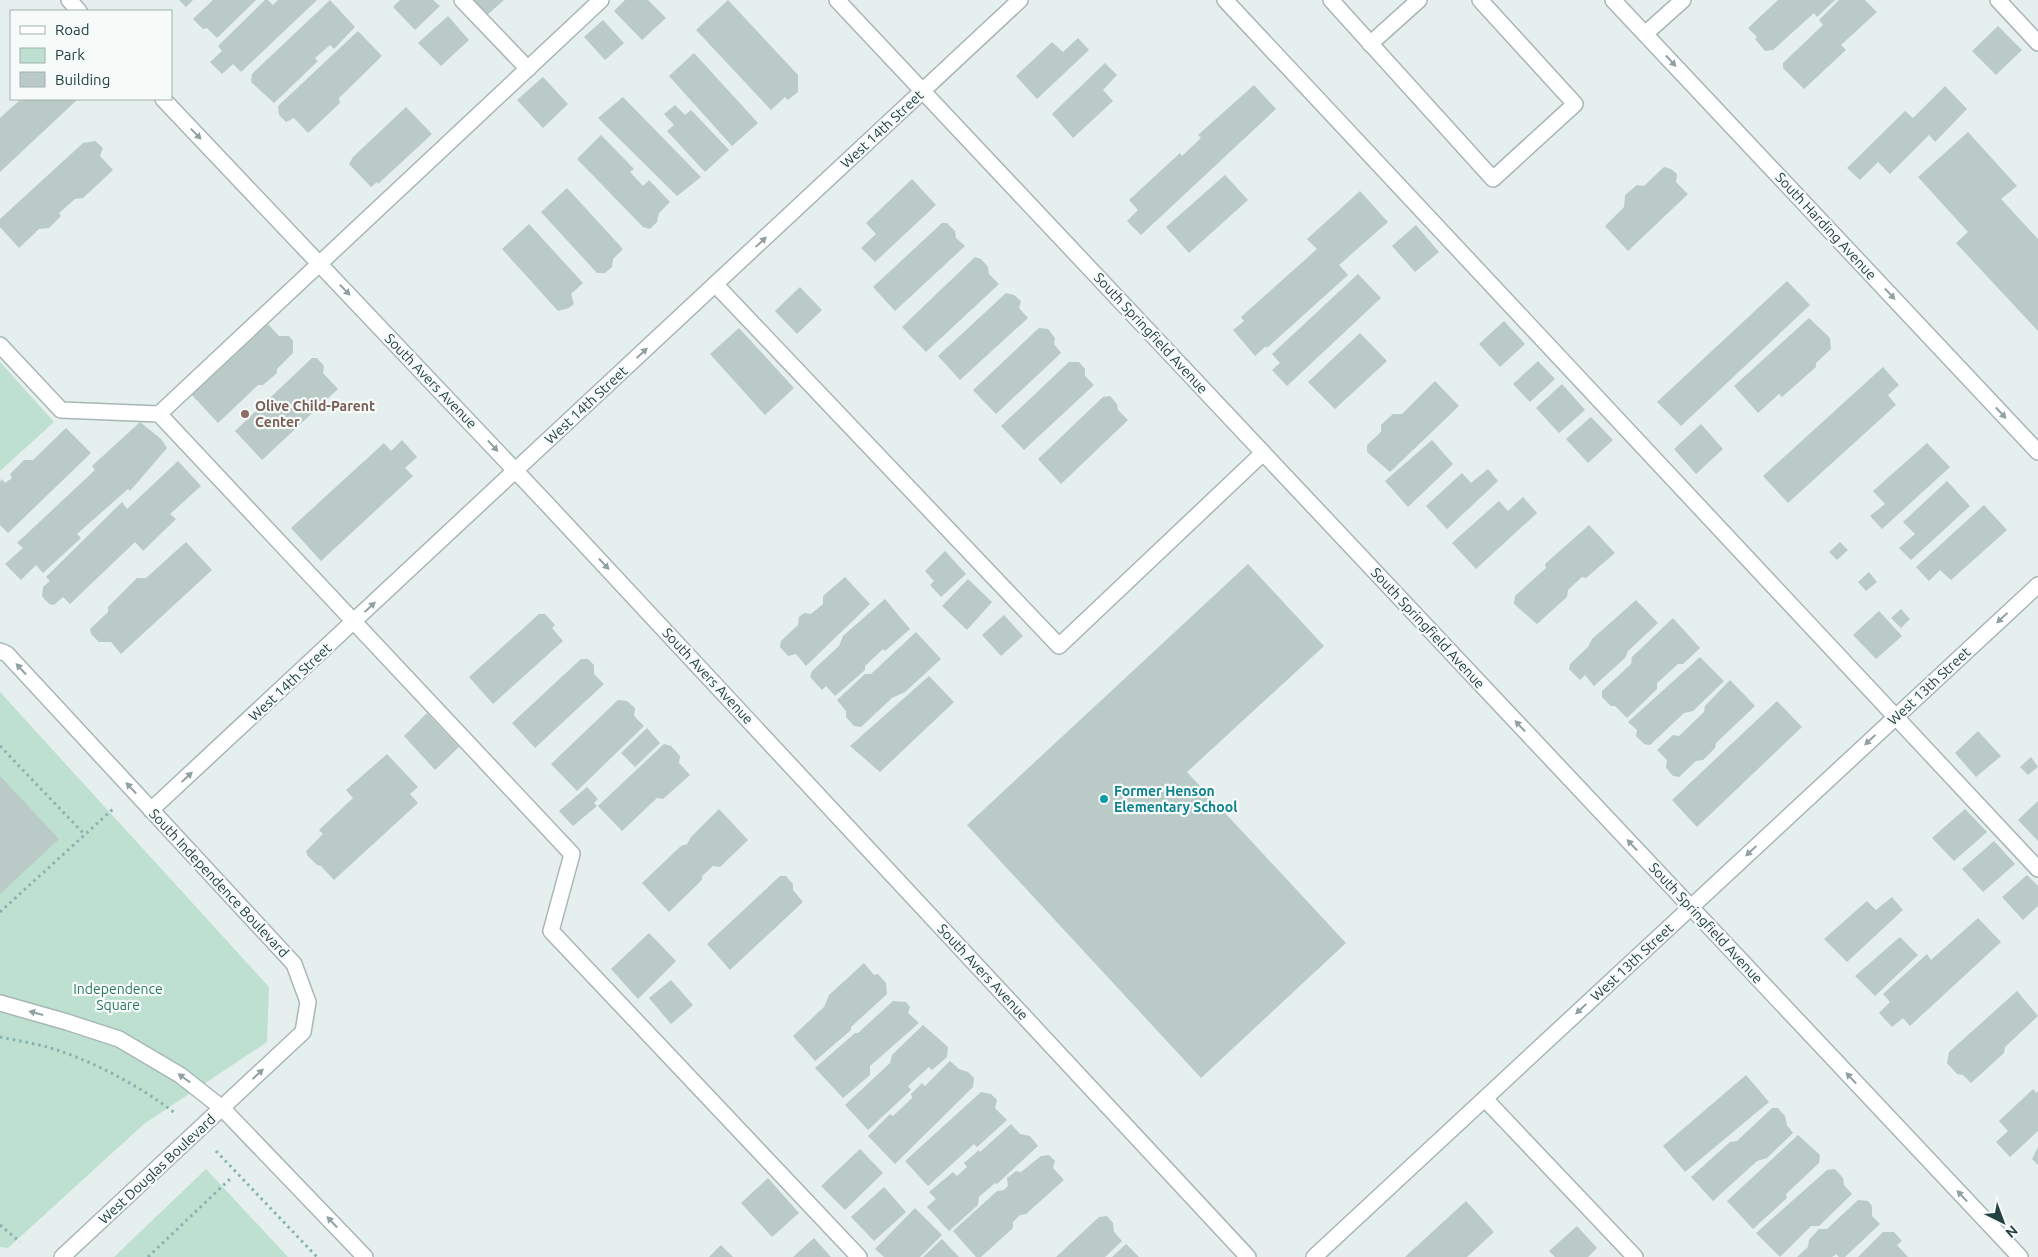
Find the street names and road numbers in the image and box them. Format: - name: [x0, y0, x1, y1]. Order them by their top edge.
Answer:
- street label: West 14th Street: [837, 86, 927, 171]
- street label: South Harding Avenue: [1772, 169, 1880, 283]
- street label: South Springfield Avenue: [1091, 269, 1211, 397]
- street label: South Avers Avenue: [382, 330, 480, 432]
- street label: West 14th Street: [541, 362, 631, 447]
- street label: South Springfield Avenue: [1368, 564, 1488, 692]
- street label: South Avers Avenue: [659, 625, 757, 727]
- street label: West 14th Street: [245, 639, 335, 724]
- street label: West 13th Street: [1884, 643, 1974, 728]
- street label: South Independence Boulevard: [146, 806, 292, 960]
- street label: South Springfield Avenue: [1646, 859, 1766, 987]
- street label: West 13th Street: [1587, 919, 1677, 1004]
- street label: South Avers Avenue: [934, 921, 1032, 1023]
- street label: West Douglas Boulevard: [95, 1111, 219, 1227]

